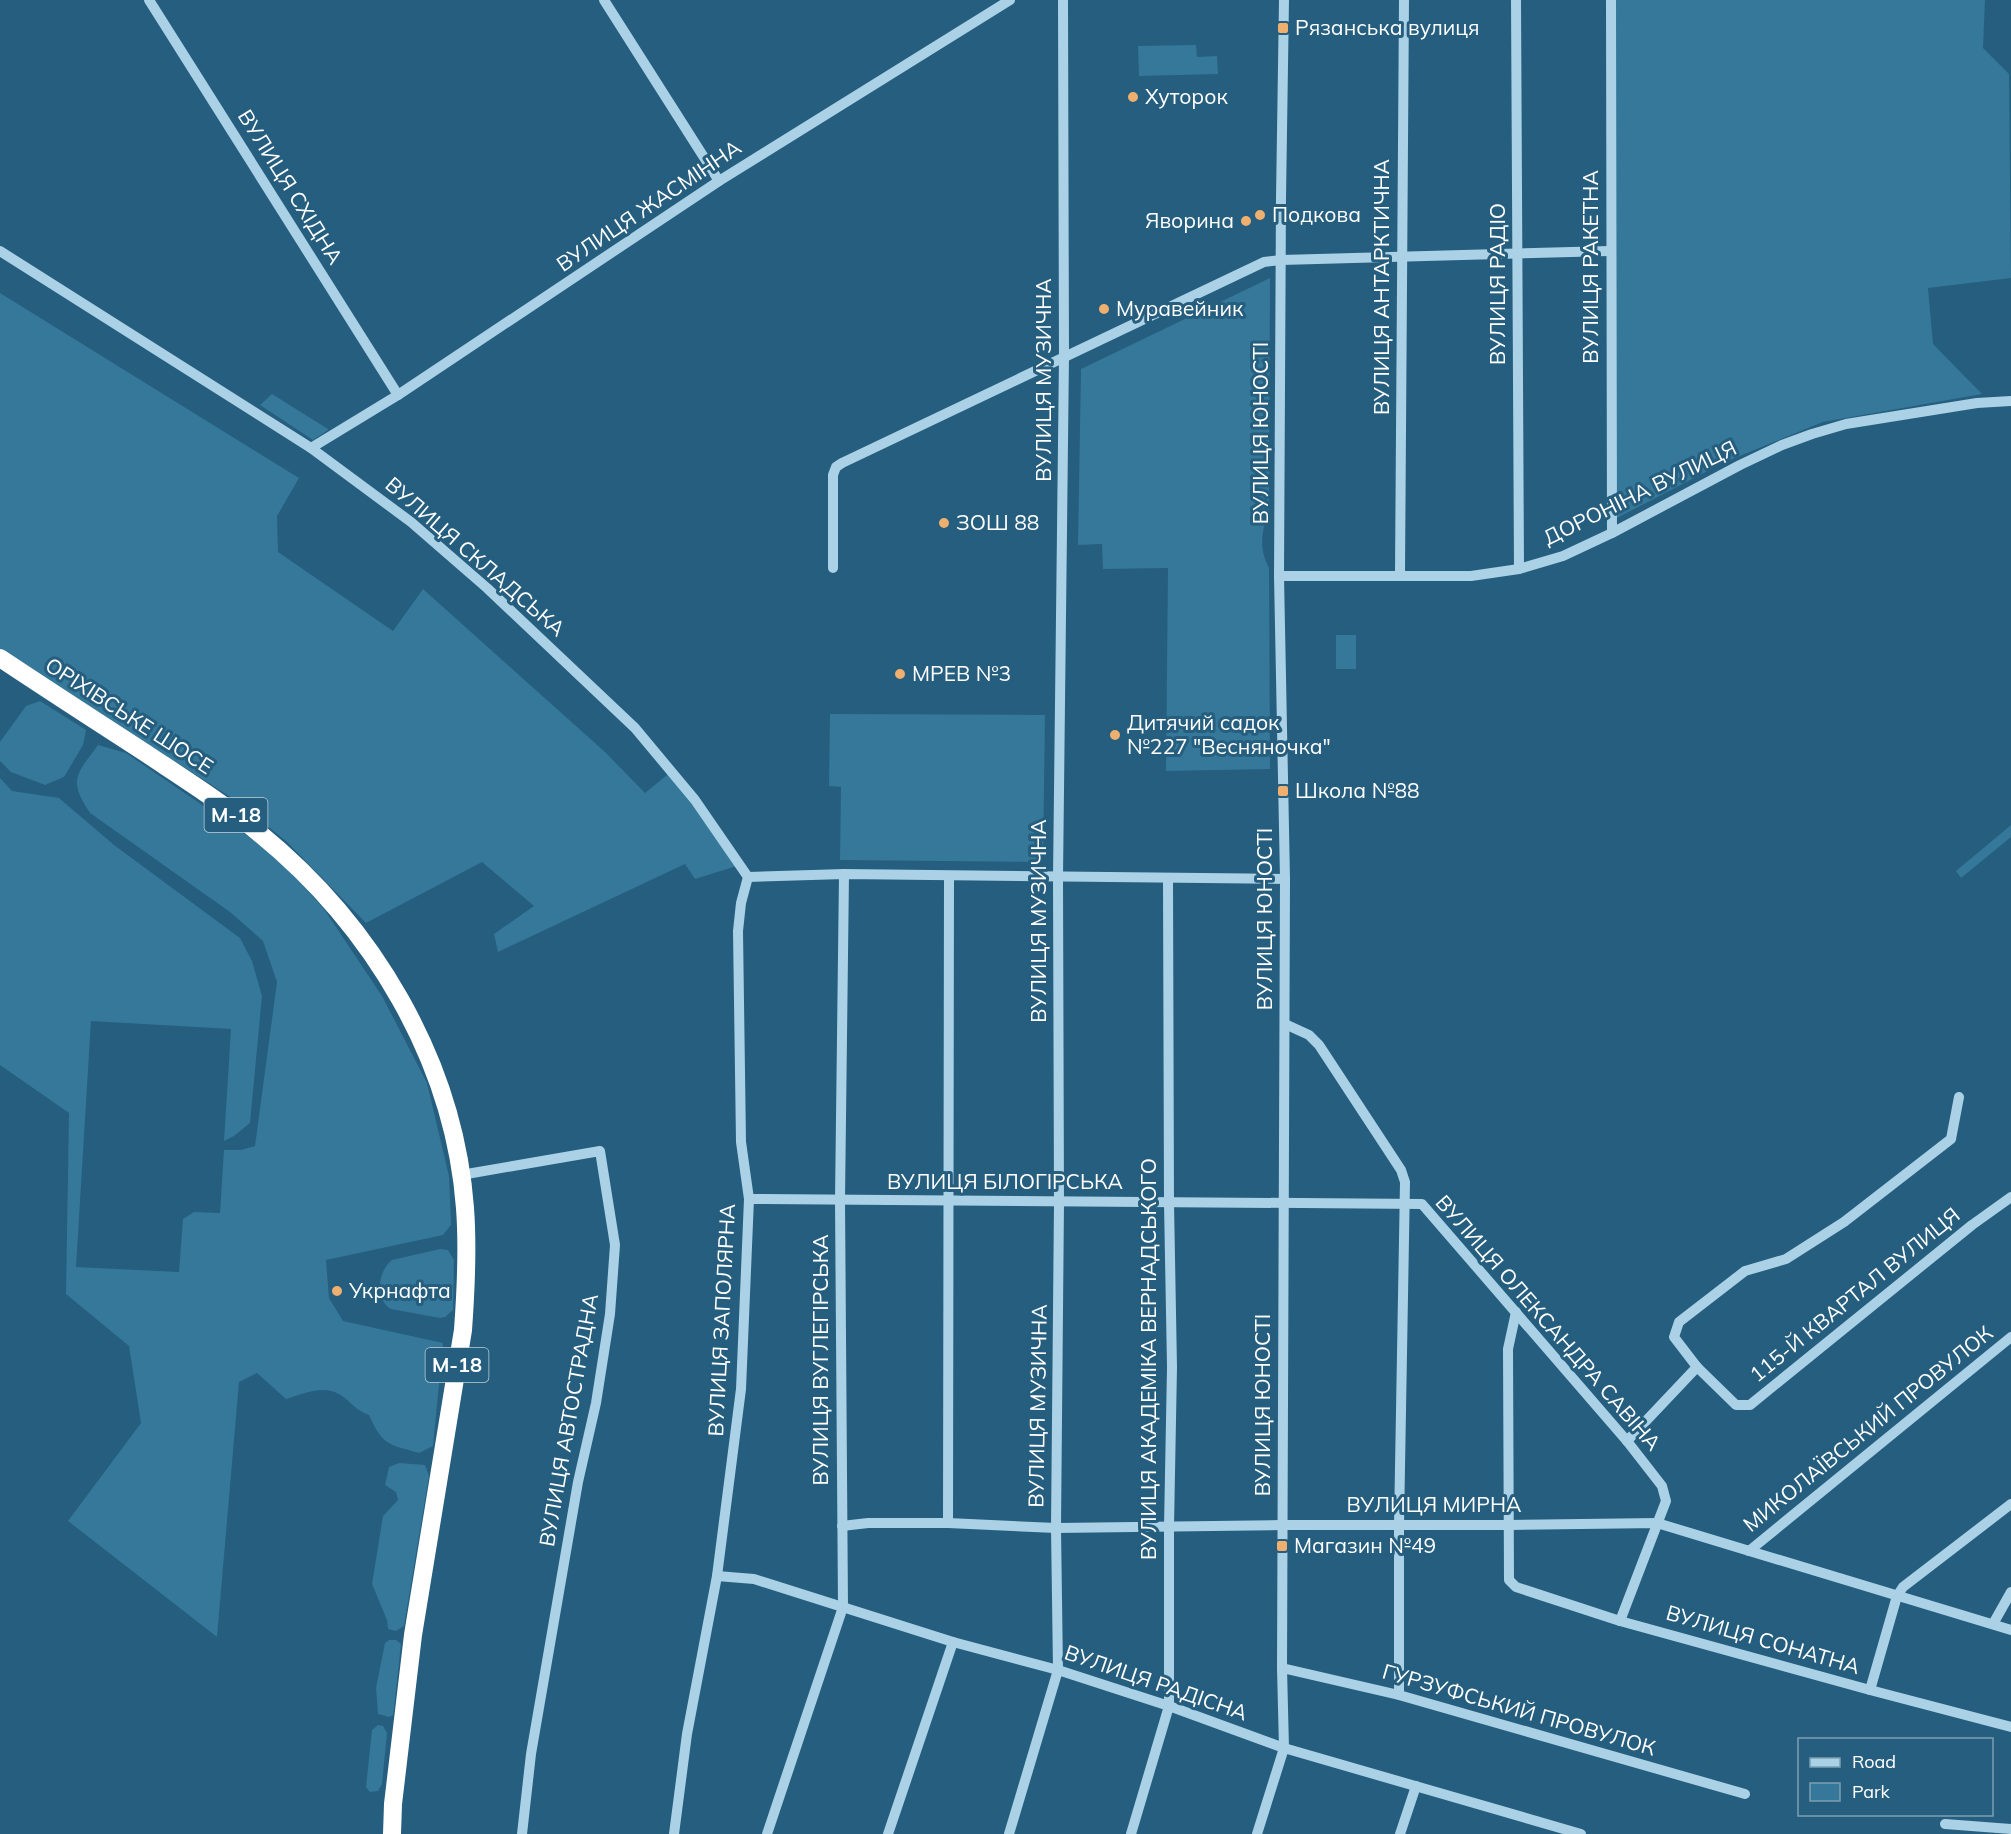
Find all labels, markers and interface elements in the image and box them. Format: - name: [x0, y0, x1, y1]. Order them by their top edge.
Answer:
- place label: Рязанська вулиця: [1295, 14, 1480, 40]
- marker: Рязанська вулиця: [1276, 21, 1290, 35]
- place label: Хуторок: [1145, 83, 1228, 109]
- marker: Хуторок: [1126, 90, 1140, 104]
- street label: ВУЛИЦЯ СХІДНА: [233, 104, 349, 269]
- street label: ВУЛИЦЯ ЖАСМІННА: [551, 133, 746, 277]
- street label: ВУЛИЦЯ АНТАРКТИЧНА: [1368, 159, 1394, 415]
- street label: ВУЛИЦЯ РАКЕТНА: [1577, 170, 1603, 364]
- place label: Подкова: [1272, 201, 1361, 227]
- street label: ВУЛИЦЯ РАДІО: [1484, 203, 1510, 365]
- place label: Яворина: [1145, 207, 1234, 233]
- marker: Подкова: [1253, 208, 1267, 222]
- marker: Яворина: [1239, 214, 1253, 228]
- street label: ВУЛИЦЯ МУЗИЧНА: [1030, 278, 1056, 482]
- place label: Муравейник: [1116, 295, 1244, 321]
- marker: Муравейник: [1097, 302, 1111, 316]
- street label: ВУЛИЦЯ ЮНОСТІ: [1247, 342, 1273, 524]
- street label: ДОРОНІНА ВУЛИЦЯ: [1539, 434, 1740, 550]
- street label: ВУЛИЦЯ СКЛАДСЬКА: [380, 471, 571, 642]
- place label: ЗОШ 88: [956, 509, 1039, 535]
- marker: ЗОШ 88: [937, 516, 951, 530]
- street label: ОРІХІВСЬКЕ ШОСЕ: [41, 651, 218, 779]
- place label: МРЕВ №3: [912, 660, 1011, 686]
- marker: МРЕВ №3: [893, 667, 907, 681]
- place label: Дитячий садок №227 "Весняночка": [1127, 709, 1331, 759]
- marker: Дитячий садок №227 "Весняночка": [1108, 728, 1122, 742]
- place label: Школа №88: [1295, 777, 1420, 803]
- marker: Школа №88: [1276, 784, 1290, 798]
- road number: М-18: [204, 798, 268, 832]
- street label: ВУЛИЦЯ МУЗИЧНА: [1025, 819, 1051, 1023]
- street label: ВУЛИЦЯ ЮНОСТІ: [1251, 828, 1277, 1010]
- street label: ВУЛИЦЯ АКАДЕМІКА ВЕРНАДСЬКОГО: [1135, 1158, 1161, 1560]
- street label: ВУЛИЦЯ БІЛОГІРСЬКА: [887, 1168, 1124, 1194]
- street label: ВУЛИЦЯ ОЛЕКСАНДРА САВІНА: [1431, 1189, 1667, 1456]
- street label: 115-Й КВАРТАЛ ВУЛИЦЯ: [1744, 1201, 1965, 1387]
- street label: ВУЛИЦЯ ЗАПОЛЯРНА: [702, 1202, 740, 1437]
- street label: ВУЛИЦЯ ВУГЛЕГІРСЬКА: [807, 1234, 833, 1486]
- place label: Укрнафта: [348, 1277, 451, 1303]
- marker: Укрнафта: [330, 1284, 344, 1298]
- street label: ВУЛИЦЯ АВТОСТРАДНА: [533, 1291, 603, 1548]
- street label: ВУЛИЦЯ МУЗИЧНА: [1022, 1303, 1052, 1508]
- street label: ВУЛИЦЯ ЮНОСТІ: [1249, 1314, 1275, 1496]
- street label: МИКОЛАЇВСЬКИЙ ПРОВУЛОК: [1737, 1319, 1997, 1537]
- road number: М-18: [426, 1348, 488, 1382]
- street label: ВУЛИЦЯ МИРНА: [1347, 1491, 1522, 1517]
- place label: Магазин №49: [1294, 1532, 1436, 1558]
- marker: Магазин №49: [1275, 1539, 1289, 1553]
- street label: ВУЛИЦЯ СОНАТНА: [1663, 1599, 1864, 1679]
- street label: ВУЛИЦЯ РАДІСНА: [1061, 1639, 1252, 1726]
- street label: ГУРЗУФСЬКИЙ ПРОВУЛОК: [1380, 1658, 1659, 1761]
- legend: [1798, 1738, 1993, 1816]
- text: Road: [1852, 1750, 1896, 1773]
- text: Park: [1852, 1780, 1891, 1803]

